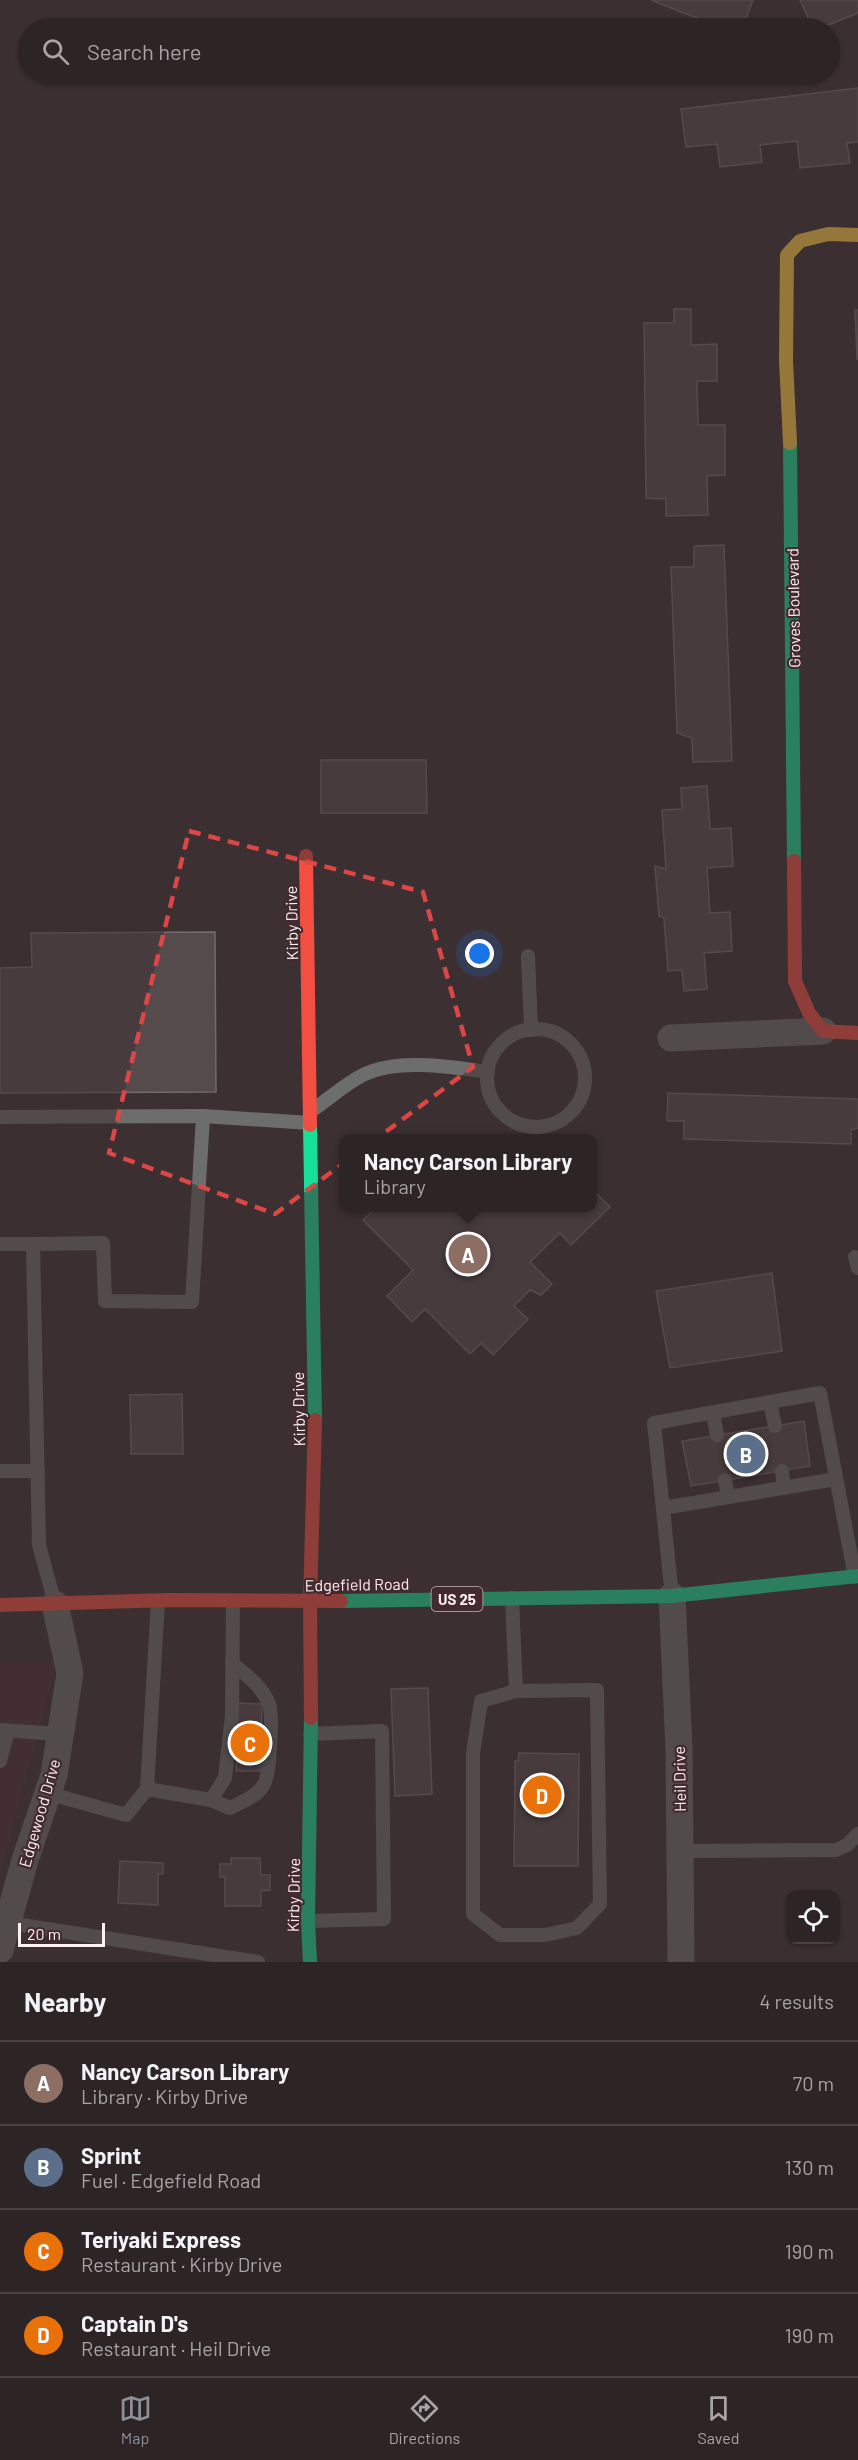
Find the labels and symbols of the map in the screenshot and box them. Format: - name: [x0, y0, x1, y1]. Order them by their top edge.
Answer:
- street label: Groves Boulevard: [782, 548, 804, 668]
- street label: Kirby Drive: [281, 886, 301, 960]
- your location: [465, 939, 494, 968]
- pin: A: [448, 1232, 488, 1276]
- street label: Kirby Drive: [288, 1372, 308, 1446]
- pin: B: [726, 1432, 766, 1476]
- street label: Edgefield Road: [304, 1574, 410, 1594]
- road number: US 25: [432, 1587, 482, 1611]
- pin: C: [230, 1720, 270, 1766]
- street label: Heil Drive: [669, 1746, 689, 1812]
- street label: Edgewood Drive: [14, 1757, 64, 1869]
- pin: D: [522, 1772, 562, 1818]
- street label: Kirby Drive: [283, 1858, 303, 1932]
- scale bar: [18, 1920, 105, 1948]

